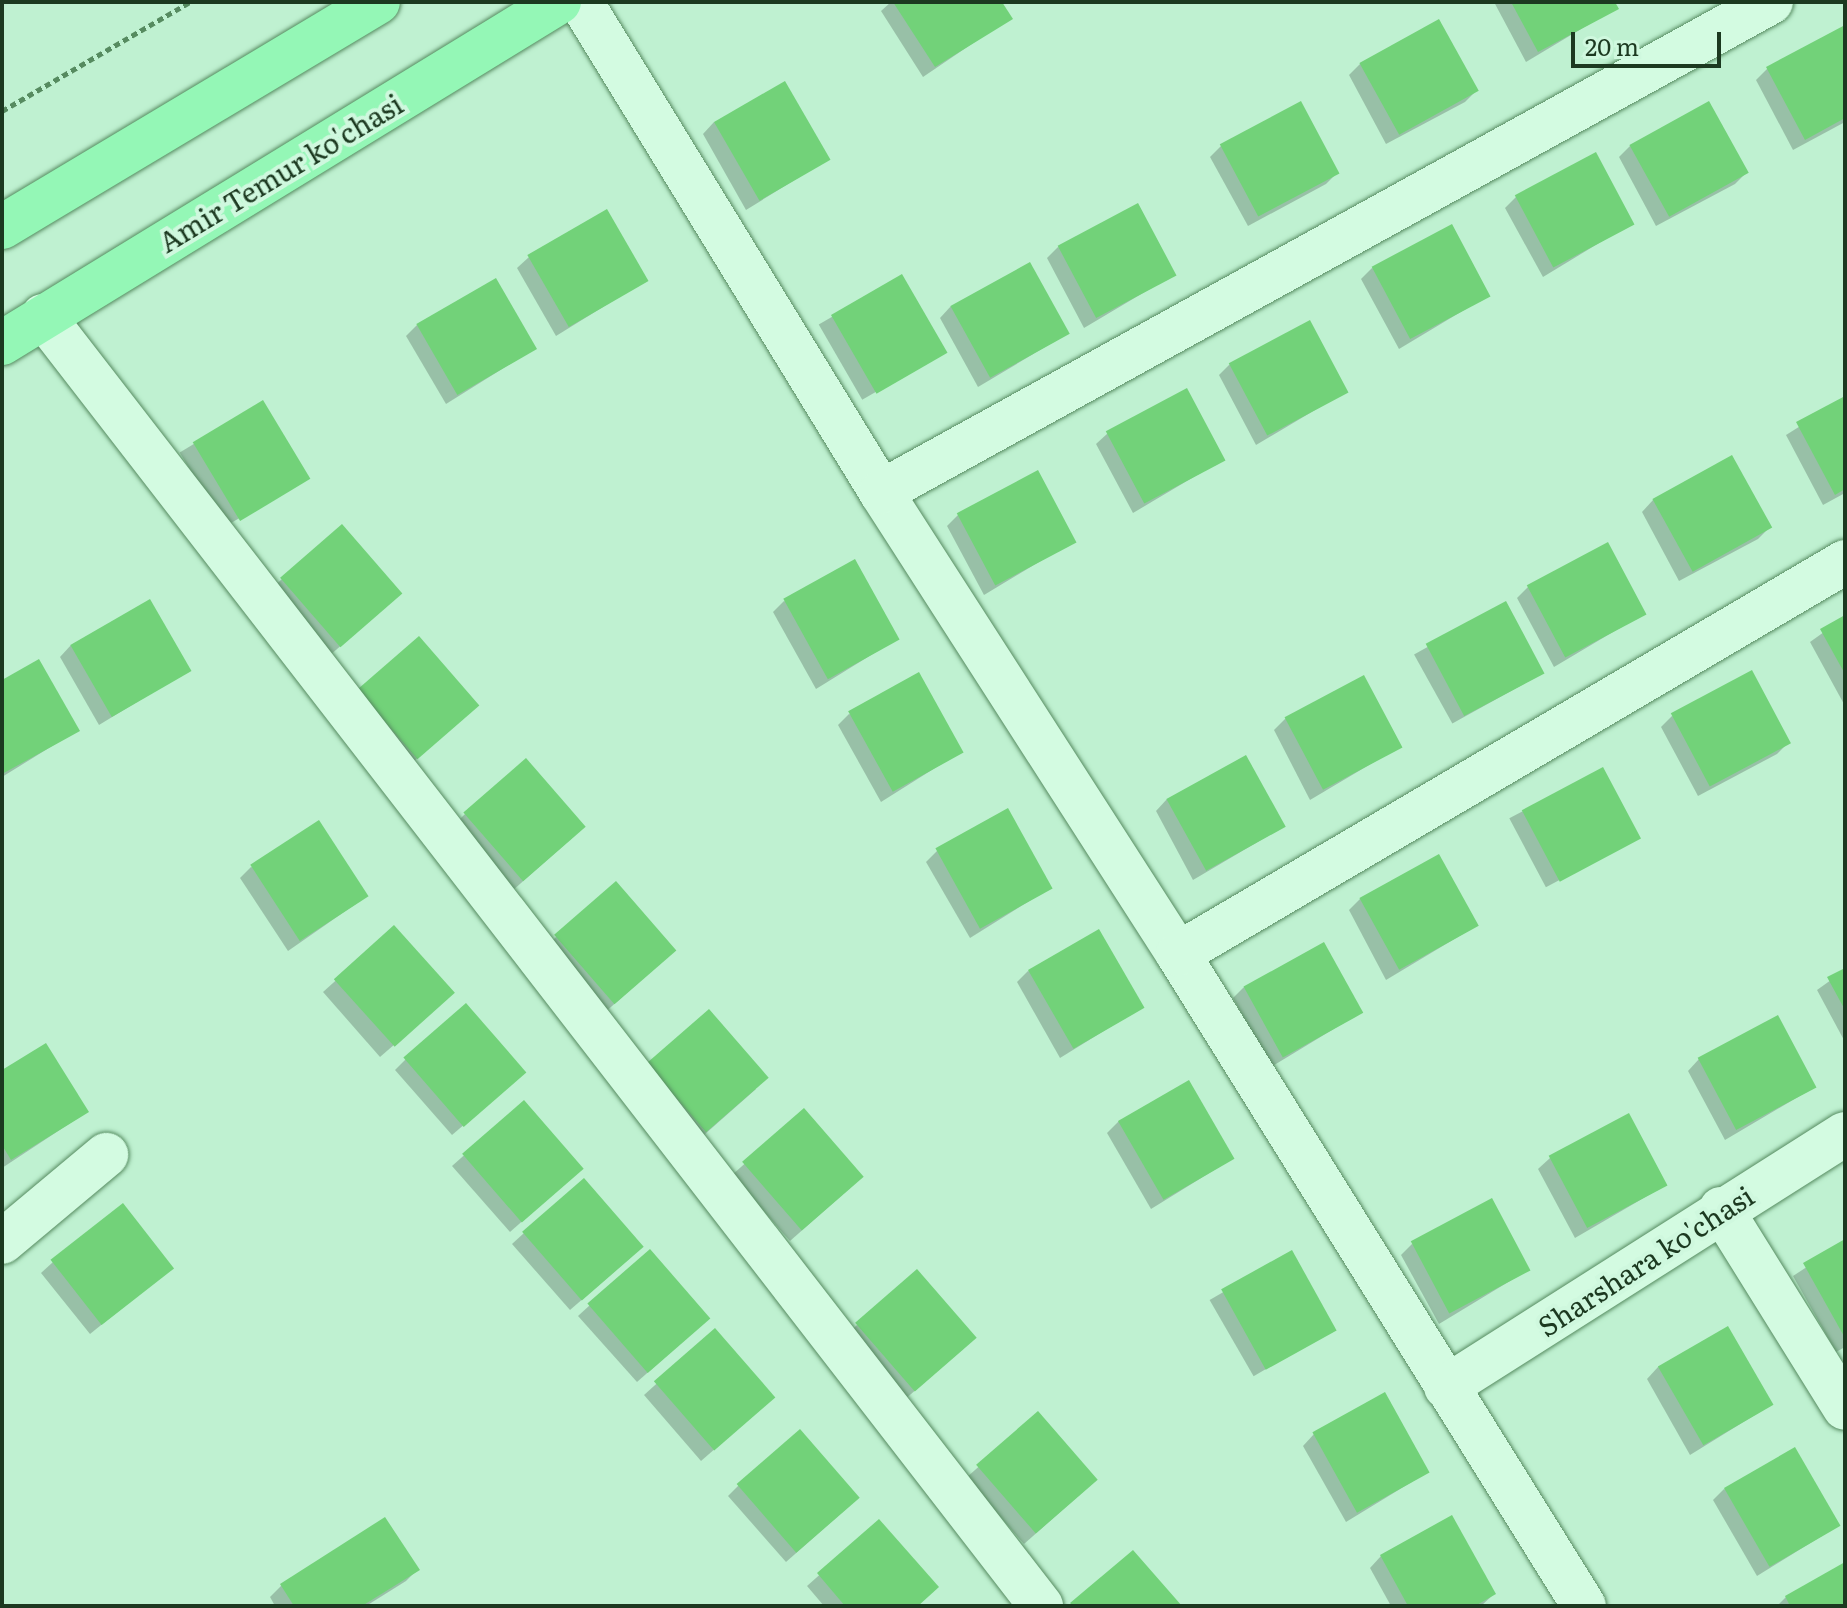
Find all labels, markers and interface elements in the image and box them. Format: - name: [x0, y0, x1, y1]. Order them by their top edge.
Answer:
- scale bar: [1575, 16, 1725, 66]
- text: 20 m: [1585, 28, 1639, 63]
- street label: Amir Temur ko'chasi: [152, 86, 408, 258]
- street label: Sharshara ko'chasi: [1531, 1178, 1759, 1342]

